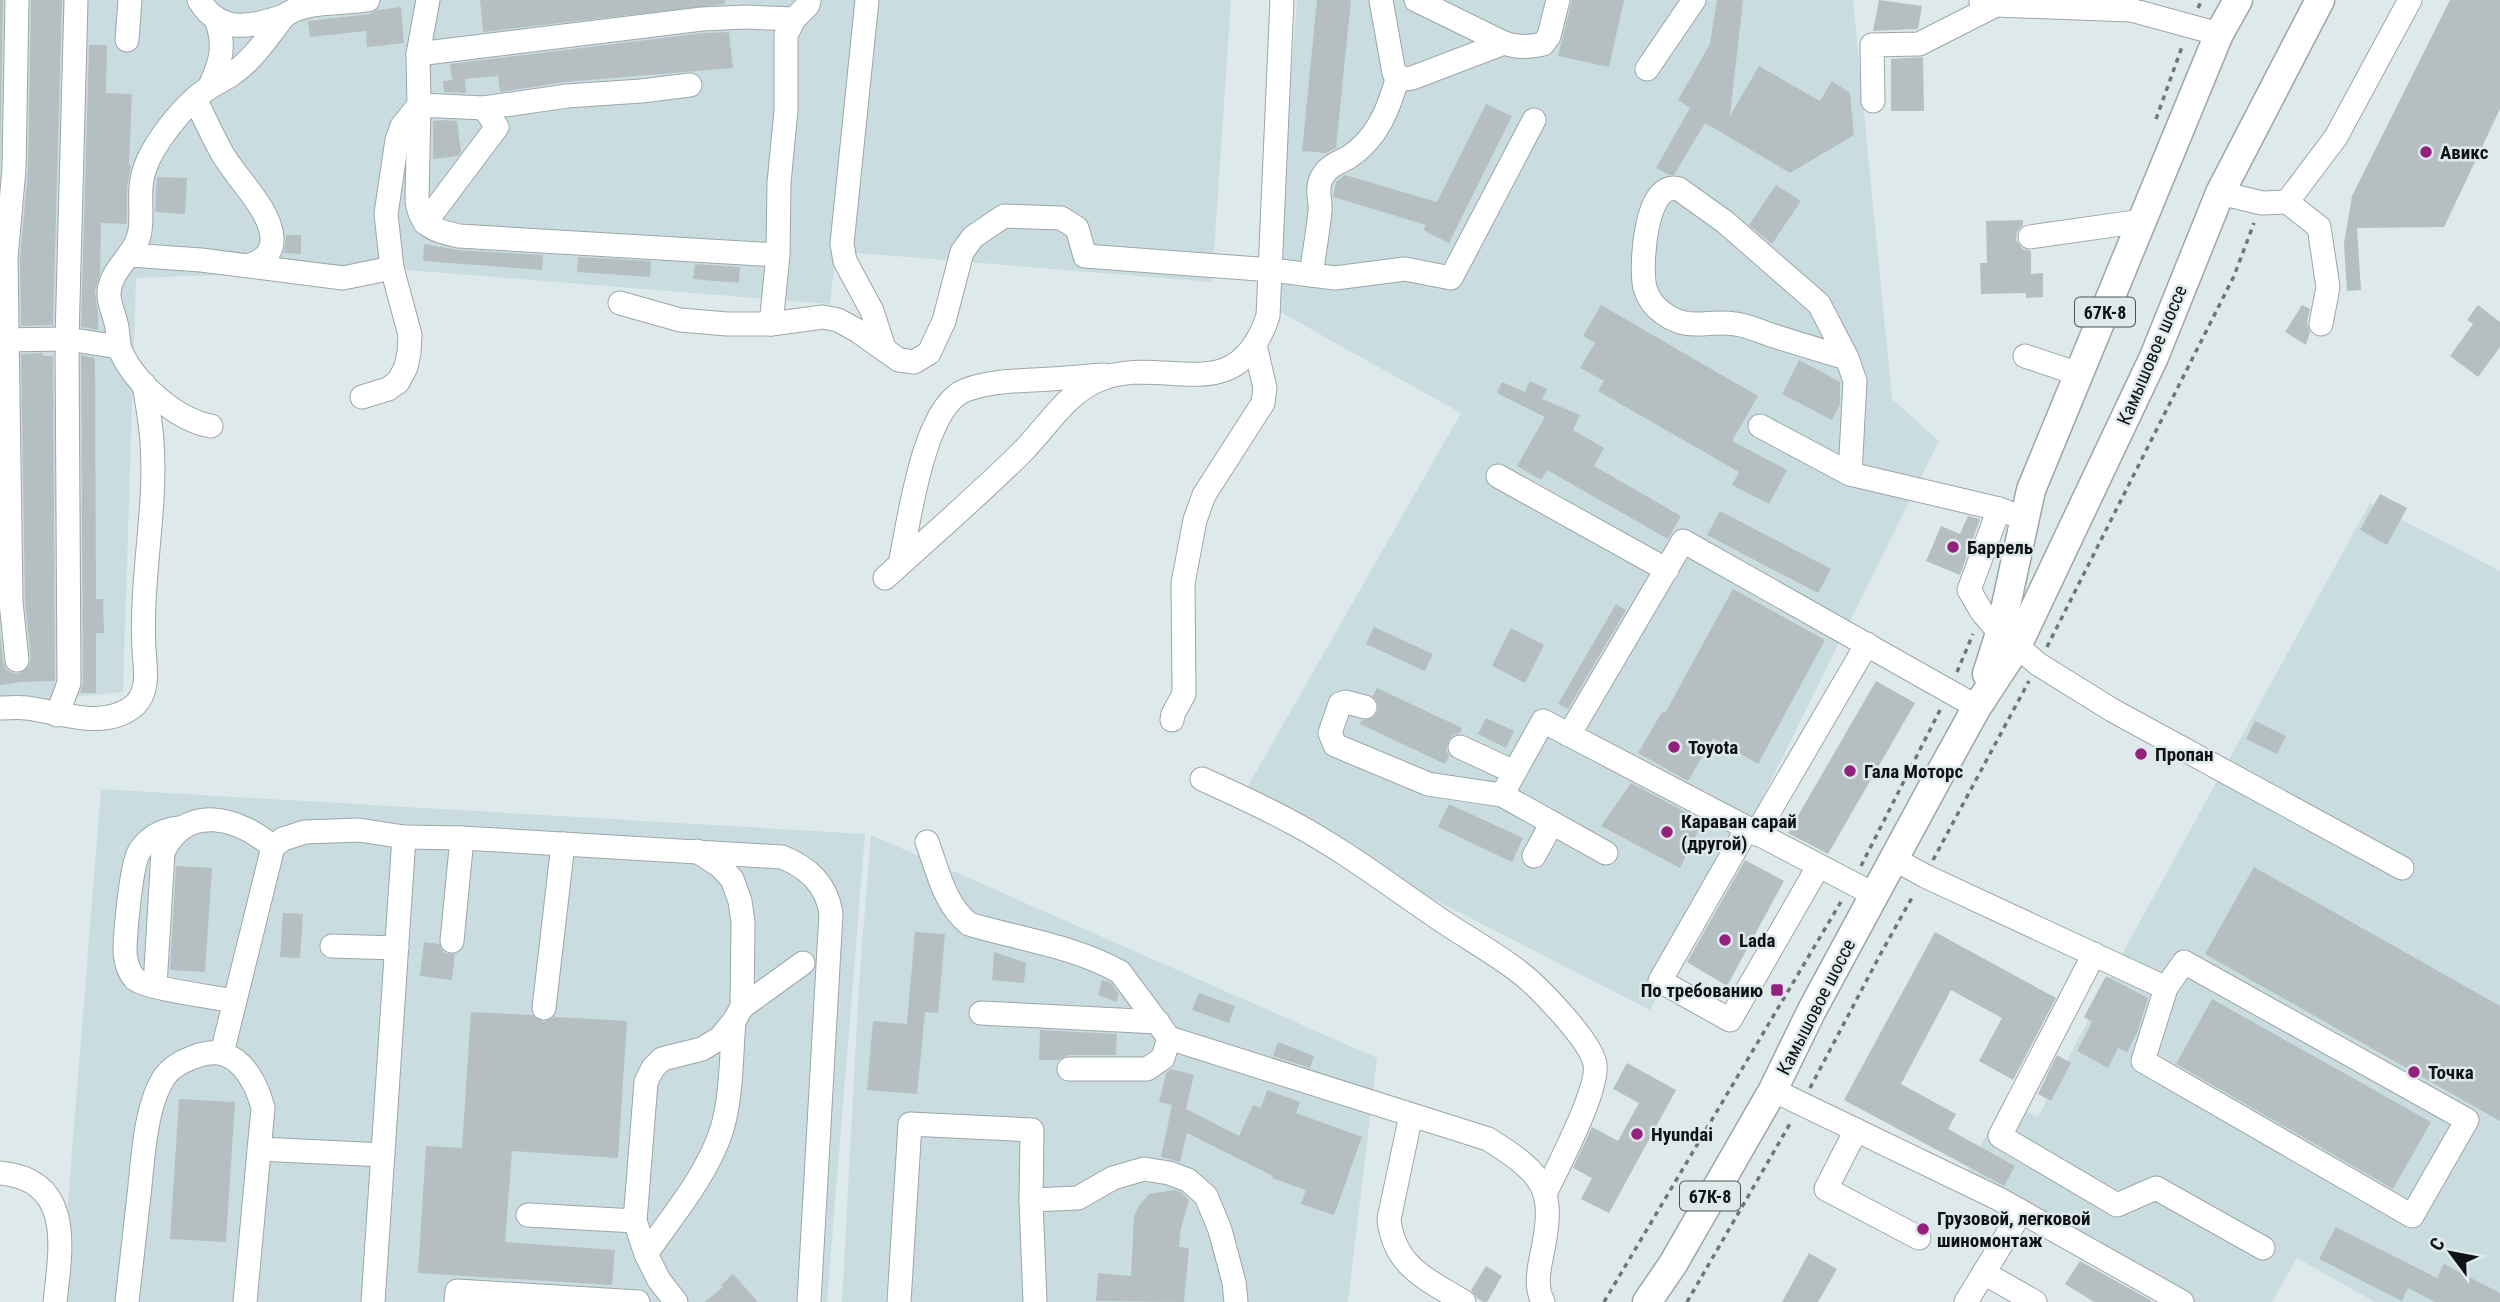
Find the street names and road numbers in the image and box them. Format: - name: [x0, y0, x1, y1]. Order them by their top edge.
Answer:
- street label: Камышовое шоссе: [2112, 282, 2192, 428]
- road number: 67К-8: [2075, 298, 2135, 326]
- street label: Камышовое шоссе: [1772, 935, 1860, 1079]
- road number: 67К-8: [1680, 1182, 1740, 1210]

